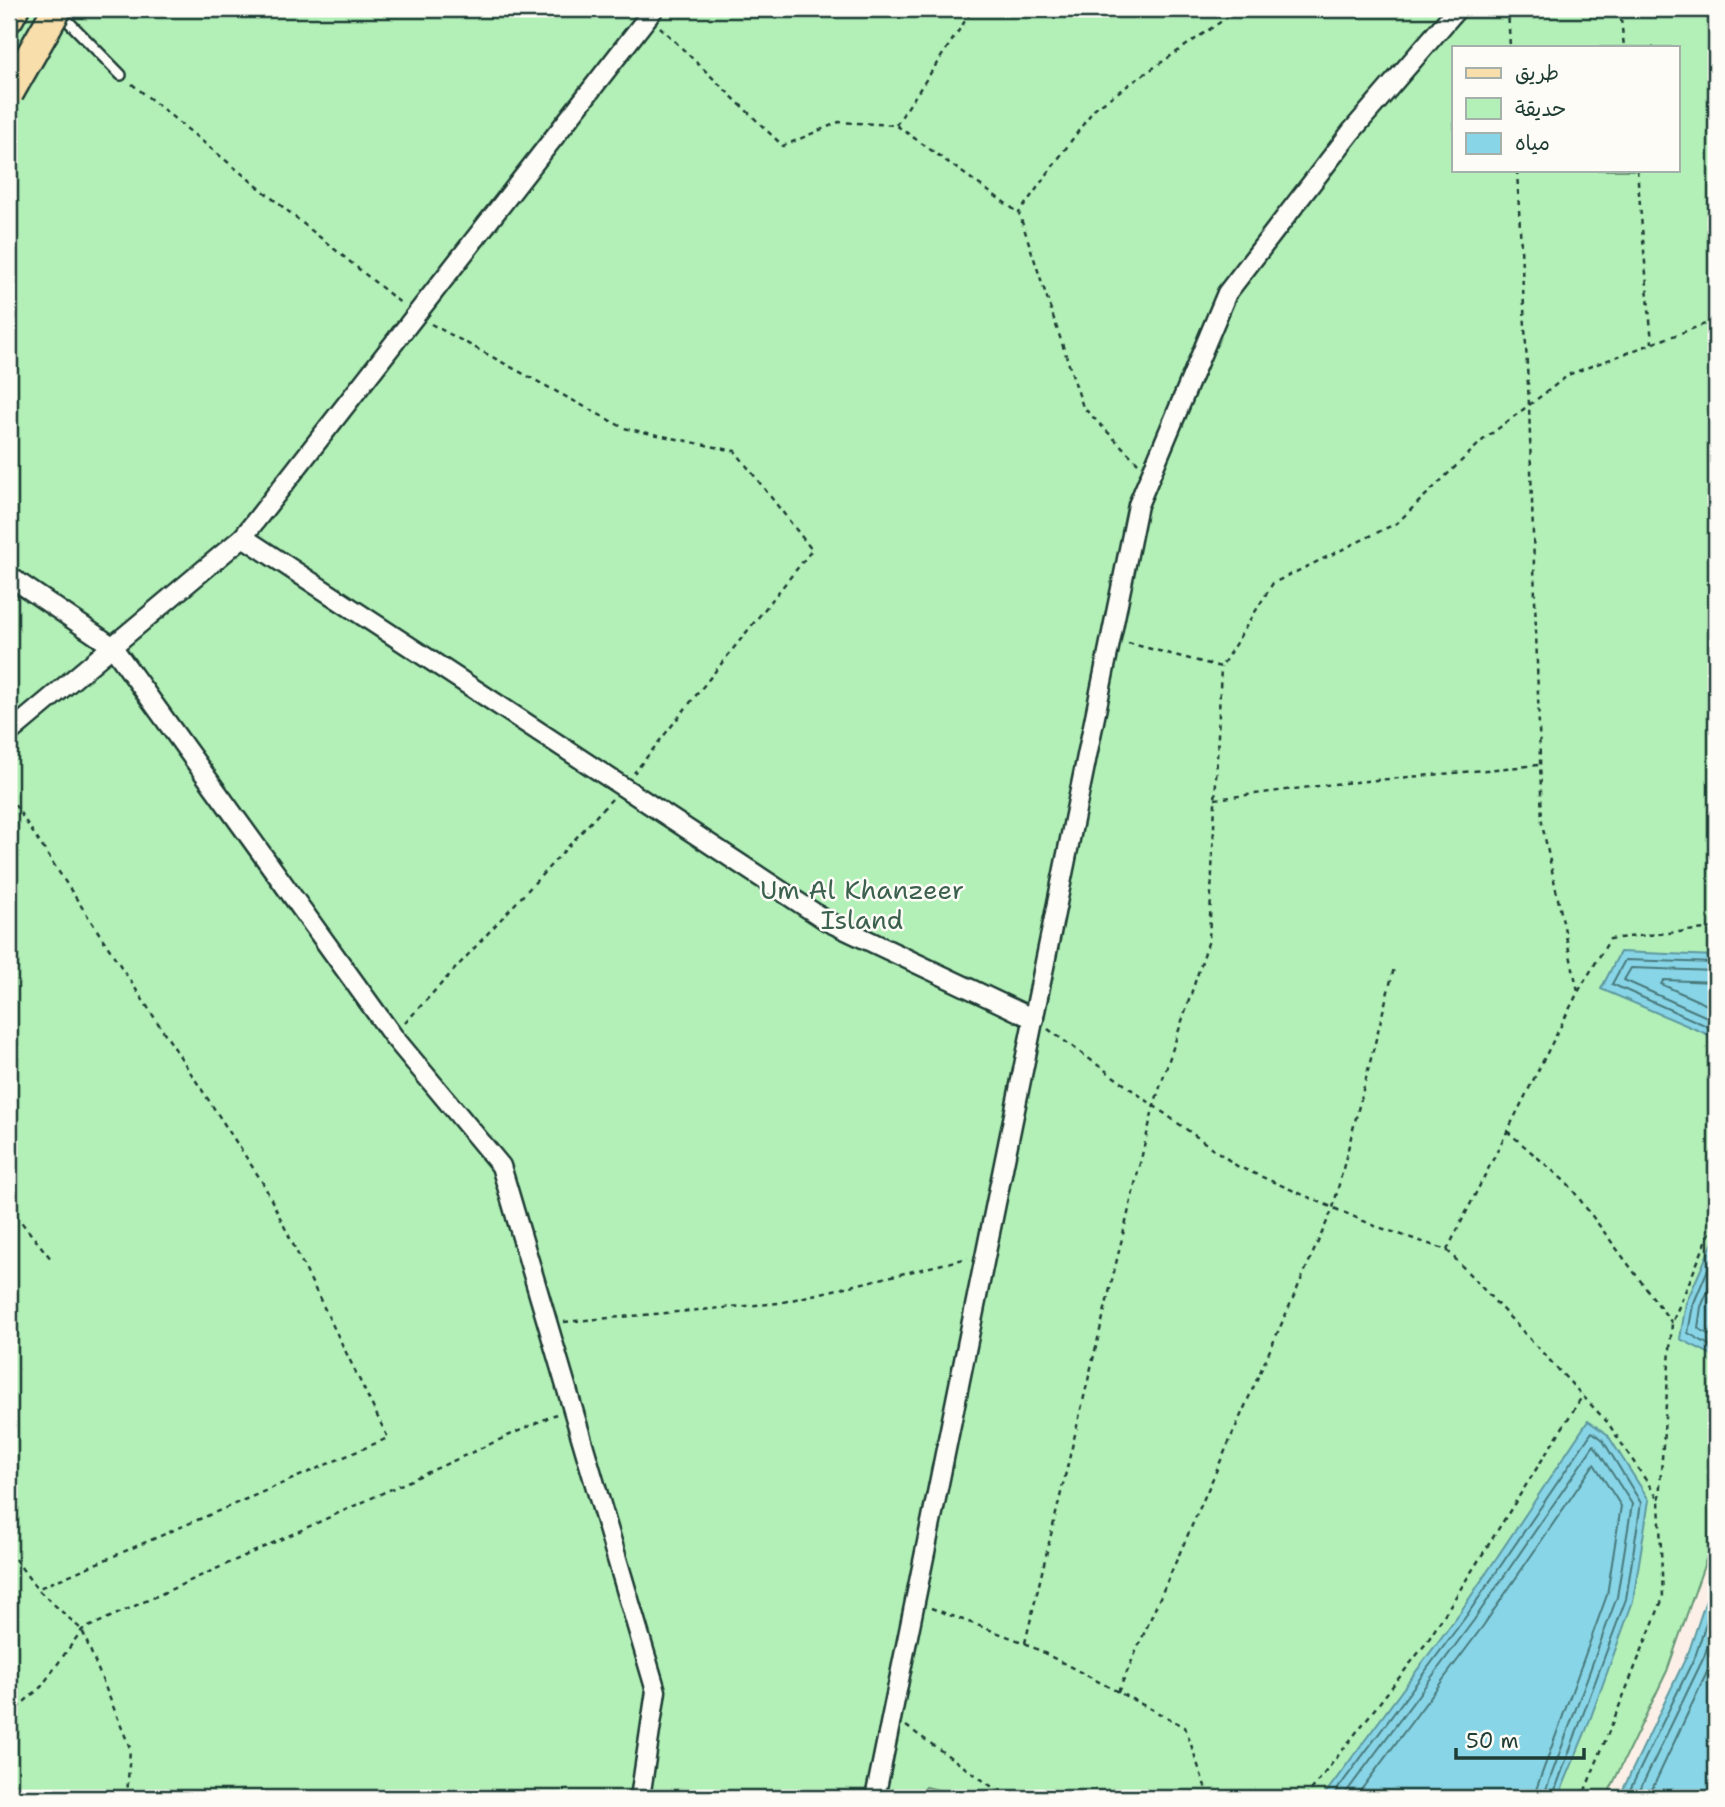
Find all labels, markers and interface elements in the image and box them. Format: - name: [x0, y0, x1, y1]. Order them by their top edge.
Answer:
- legend: [1452, 46, 1680, 172]
- text: طريق: [1515, 59, 1559, 87]
- text: حديقة: [1515, 95, 1566, 123]
- text: مياه: [1515, 129, 1550, 157]
- park label: Um Al Khanzeer Island: [760, 872, 964, 937]
- scale bar: [1456, 1716, 1583, 1760]
- text: 50 m: [1466, 1727, 1519, 1755]

